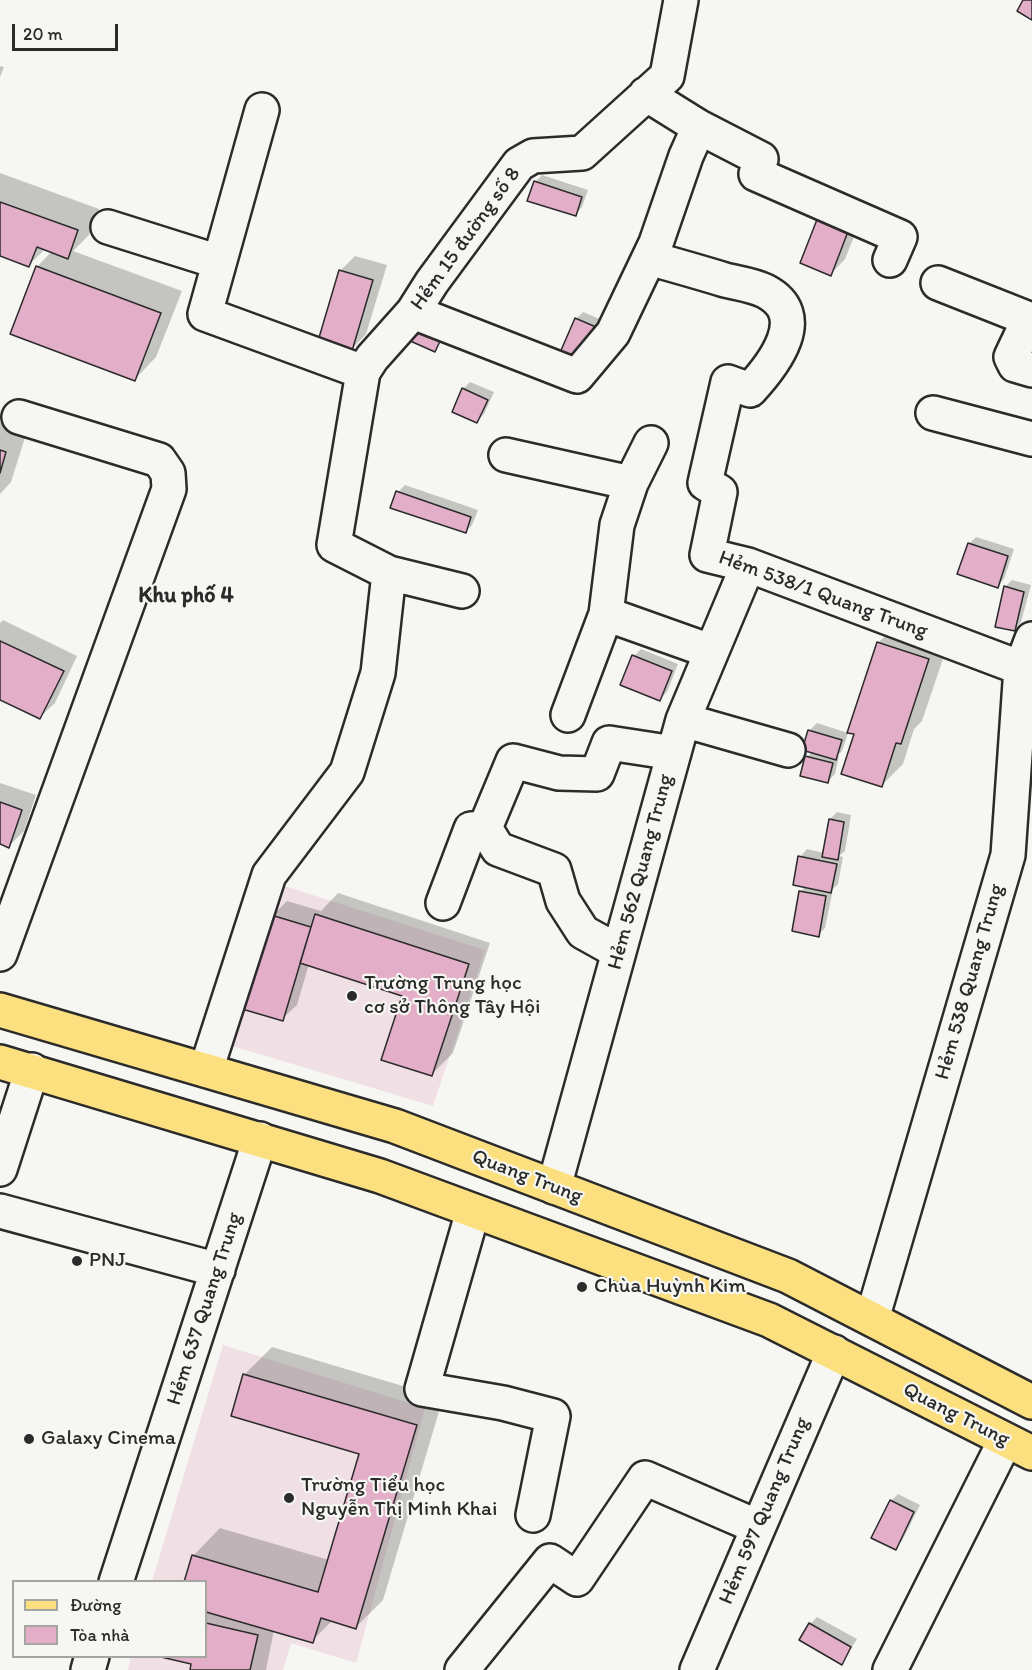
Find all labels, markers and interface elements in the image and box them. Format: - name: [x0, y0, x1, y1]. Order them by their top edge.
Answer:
- scale bar: [15, 12, 122, 50]
- text: 20 m: [23, 23, 63, 45]
- street label: Hẻm 15 đường số 8: [406, 163, 526, 315]
- street label: Hẻm 538/1 Quang Trung: [715, 545, 931, 645]
- district label: Khu phố 4: [138, 583, 234, 609]
- street label: Hẻm 562 Quang Trung: [603, 771, 679, 973]
- street label: Hẻm 538 Quang Trung: [930, 881, 1010, 1083]
- place label: Trường Trung học cơ sở Thông Tây Hội: [364, 971, 540, 1021]
- marker: Trường Trung học cơ sở Thông Tây Hội: [345, 989, 359, 1003]
- street label: Quang Trung: [468, 1144, 586, 1210]
- street label: Hẻm 637 Quang Trung: [162, 1209, 248, 1409]
- place label: PNJ: [89, 1248, 125, 1274]
- marker: PNJ: [70, 1254, 84, 1268]
- place label: Chùa Huỳnh Kim: [594, 1274, 746, 1300]
- marker: Chùa Huỳnh Kim: [575, 1280, 589, 1294]
- street label: Quang Trung: [898, 1377, 1014, 1453]
- street label: Hẻm 597 Quang Trung: [714, 1414, 816, 1608]
- place label: Galaxy Cinema: [41, 1426, 176, 1452]
- marker: Galaxy Cinema: [22, 1432, 36, 1446]
- place label: Trường Tiểu học Nguyễn Thị Minh Khai: [301, 1473, 497, 1523]
- marker: Trường Tiểu học Nguyễn Thị Minh Khai: [282, 1491, 296, 1505]
- legend: [12, 1580, 207, 1658]
- text: Đường: [70, 1594, 121, 1616]
- text: Tòa nhà: [70, 1624, 130, 1646]

